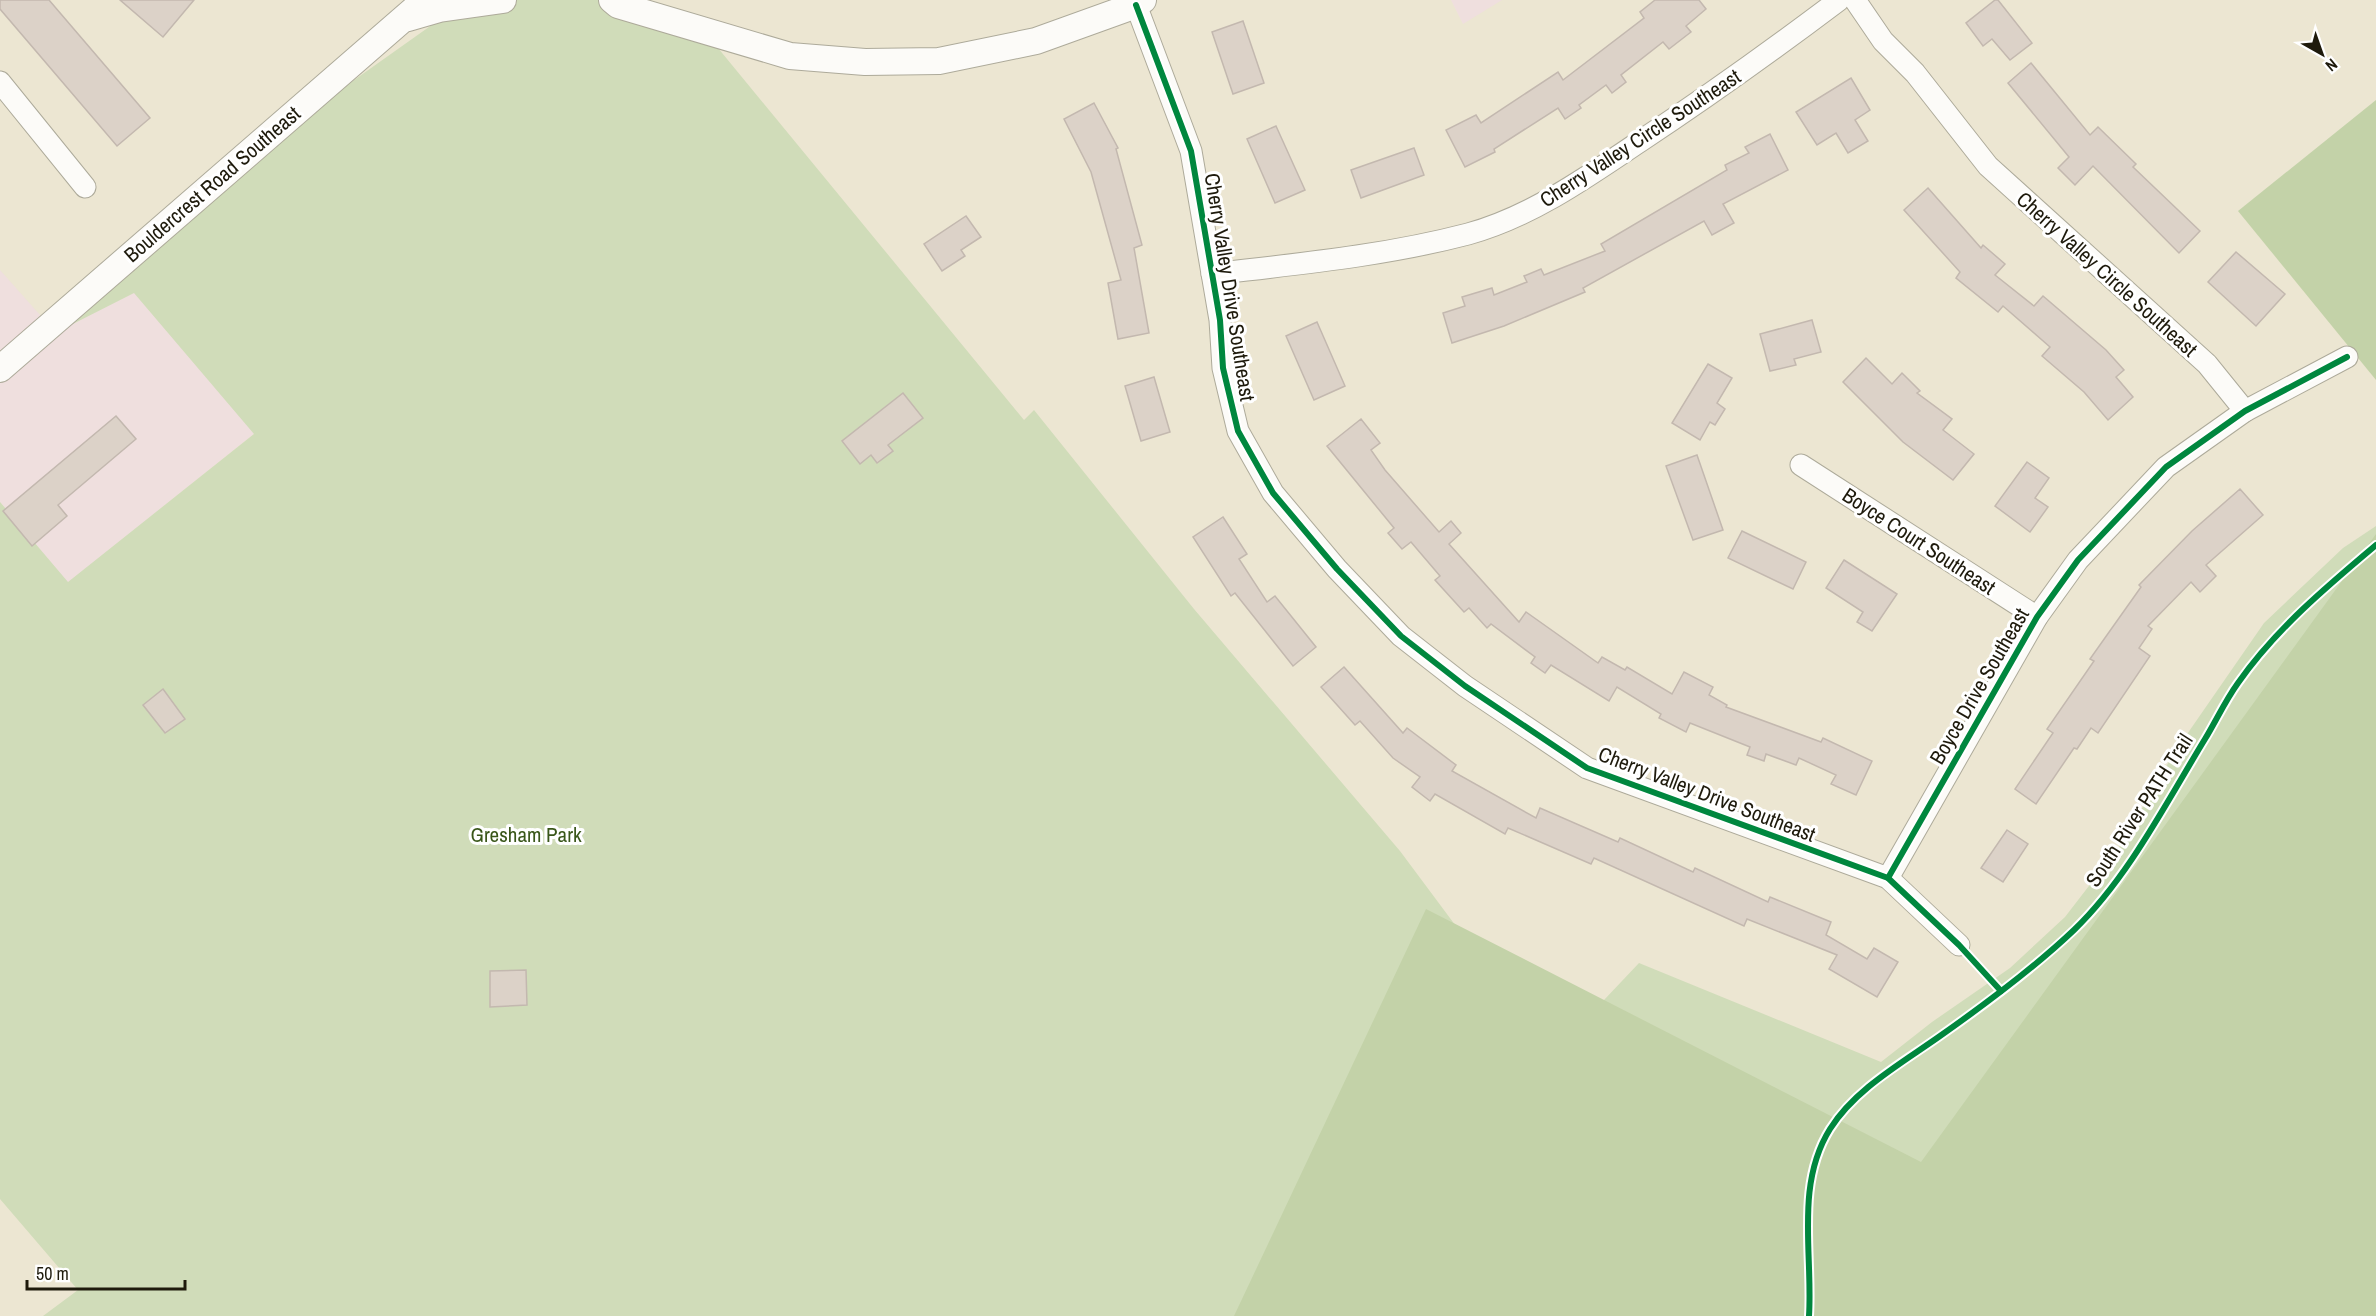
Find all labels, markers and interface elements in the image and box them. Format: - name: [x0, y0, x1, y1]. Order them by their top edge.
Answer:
- north arrow: [2292, 24, 2352, 84]
- text: N: [2321, 54, 2342, 77]
- street label: Cherry Valley Circle Southeast: [1534, 62, 1746, 214]
- street label: Bouldercrest Road Southeast: [118, 99, 307, 269]
- street label: Cherry Valley Drive Southeast: [1198, 171, 1262, 403]
- street label: Cherry Valley Circle Southeast: [2010, 185, 2204, 363]
- street label: Boyce Court Southeast: [1837, 481, 2001, 602]
- street label: Boyce Drive Southeast: [1922, 602, 2036, 770]
- street label: South River PATH Trail: [2079, 728, 2199, 892]
- street label: Cherry Valley Drive Southeast: [1594, 739, 1820, 849]
- park label: Gresham Park: [470, 820, 582, 849]
- scale bar: [27, 1253, 184, 1291]
- text: 50 m: [36, 1261, 69, 1286]

